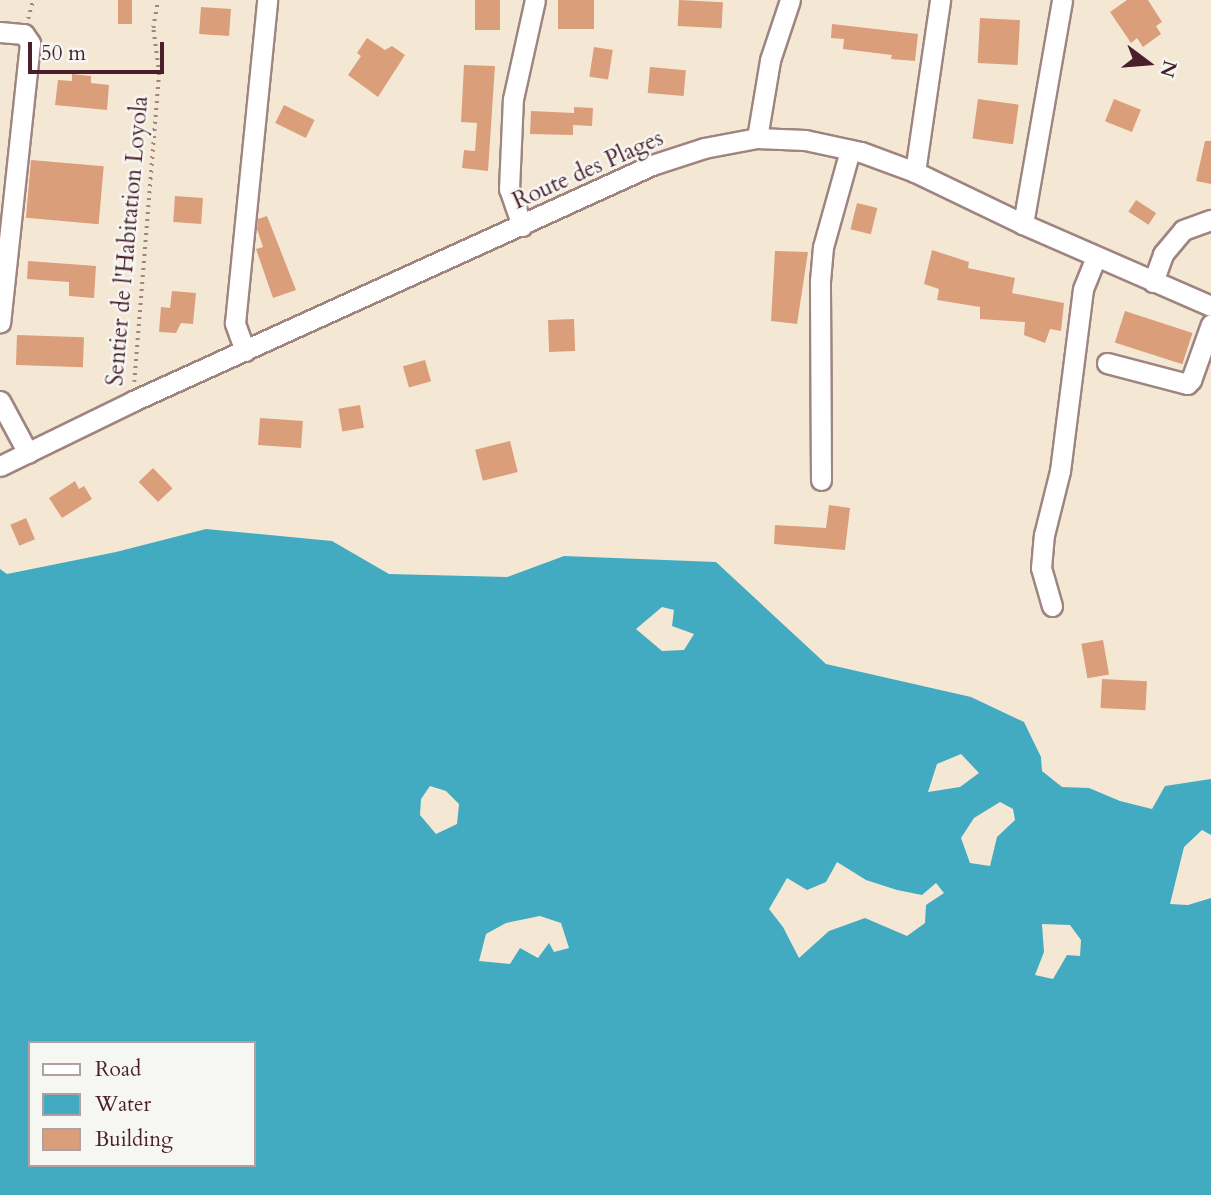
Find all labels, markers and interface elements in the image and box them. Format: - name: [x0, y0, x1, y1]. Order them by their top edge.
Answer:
- scale bar: [32, 28, 168, 72]
- north arrow: [1113, 28, 1183, 98]
- text: 50 m: [41, 39, 86, 68]
- text: N: [1153, 57, 1183, 80]
- street label: Sentier de l'Habitation Loyola: [102, 95, 154, 387]
- street label: Route des Plages: [508, 124, 668, 216]
- legend: [28, 1041, 256, 1167]
- text: Road: [95, 1055, 141, 1084]
- text: Water: [95, 1090, 151, 1119]
- text: Building: [95, 1125, 173, 1154]

